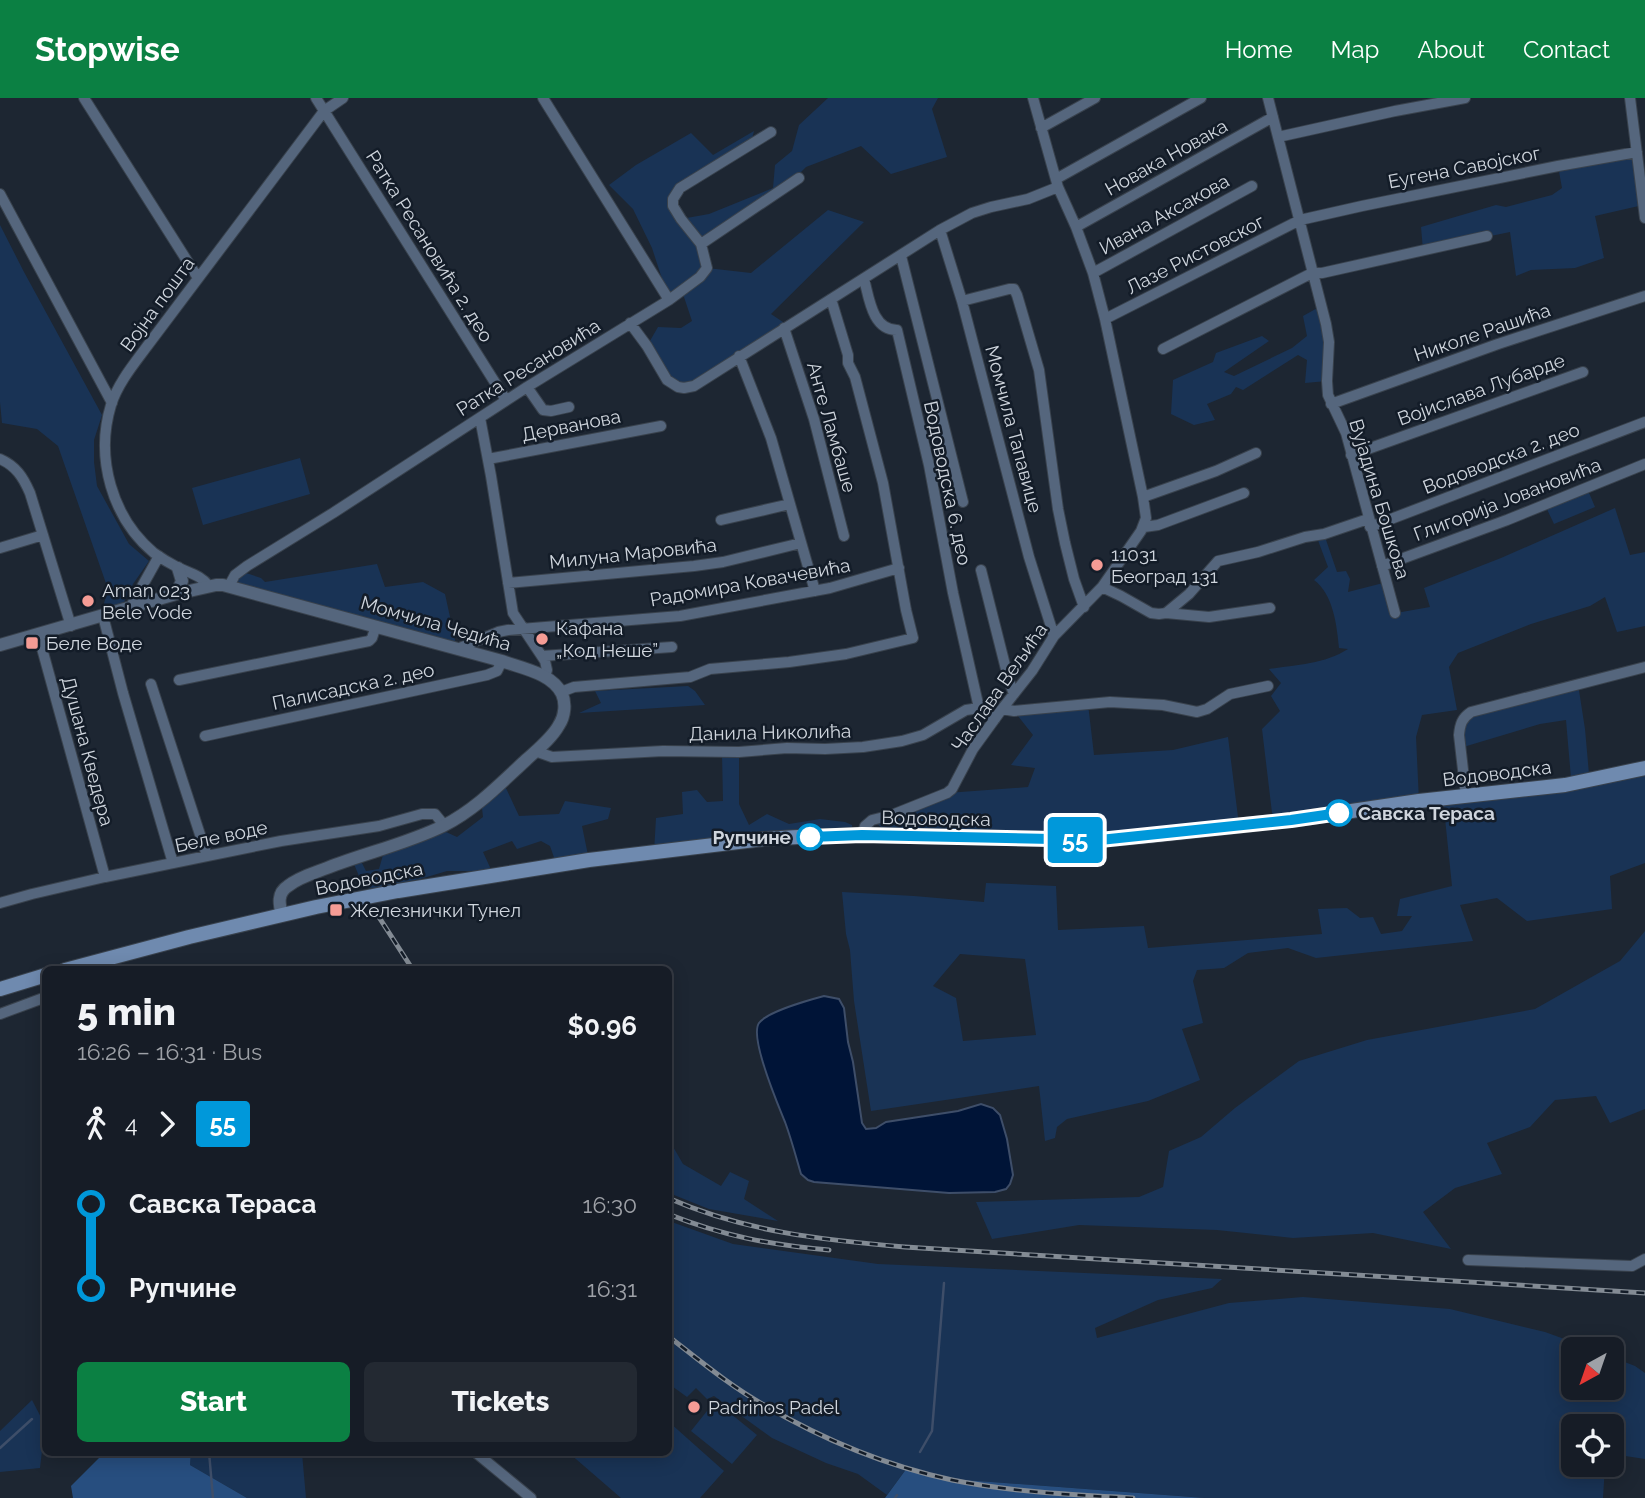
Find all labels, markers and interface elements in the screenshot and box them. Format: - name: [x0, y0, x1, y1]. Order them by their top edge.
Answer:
- text: Stopwise: [35, 30, 180, 69]
- text: Home: [1225, 35, 1293, 64]
- text: Map: [1331, 35, 1379, 64]
- text: About: [1417, 35, 1485, 64]
- text: Contact: [1523, 35, 1610, 64]
- street label: Новака Новака: [1101, 114, 1231, 200]
- street label: Еугена Савојског: [1386, 141, 1542, 193]
- street label: Ратка Ресановића 2. део: [362, 146, 498, 346]
- street label: Ивана Аксакова: [1095, 169, 1233, 259]
- street label: Лазе Ристовског: [1122, 210, 1268, 298]
- street label: Војна пошта: [115, 253, 199, 355]
- street label: Николе Рашића: [1411, 298, 1553, 366]
- street label: Ратка Ресановића: [452, 314, 604, 420]
- street label: Момчила Тапавице: [981, 343, 1047, 515]
- street label: Војислава Лубарде: [1394, 348, 1568, 430]
- street label: Анте Ламбаше: [803, 359, 861, 495]
- street label: Водоводска 6. део: [920, 399, 976, 567]
- street label: Дерванова: [520, 405, 622, 445]
- street label: Вујадина Бошкова: [1345, 416, 1415, 582]
- street label: Водоводска 2. део: [1420, 418, 1582, 498]
- street label: Глигорија Јовановића: [1410, 453, 1604, 545]
- street label: Милуна Маровића: [548, 533, 718, 573]
- place label: 11031 Београд 131: [1111, 543, 1218, 587]
- street label: Радомира Ковачевића: [648, 554, 852, 610]
- marker: 11031 Београд 131: [1089, 557, 1105, 573]
- place label: Aman 023 Bele Vode: [102, 579, 192, 623]
- street label: Момчила Чедића: [358, 591, 514, 655]
- marker: Aman 023 Bele Vode: [80, 593, 96, 609]
- place label: Кафана „Код Неше”: [556, 617, 658, 661]
- street label: Часлава Вељића: [947, 619, 1051, 755]
- marker: Кафана „Код Неше”: [534, 631, 550, 647]
- place label: Беле Воде: [46, 632, 142, 654]
- marker: Беле Воде: [24, 635, 40, 651]
- street label: Палисадска 2. део: [270, 658, 436, 714]
- street label: Душана Кведера: [57, 674, 119, 828]
- street label: Данила Николића: [689, 720, 851, 744]
- street label: Водоводска: [1441, 755, 1553, 791]
- marker: Савска Тераса: [1326, 800, 1352, 826]
- place label: Савска Тераса: [1358, 802, 1495, 824]
- street label: Водоводска: [881, 806, 991, 830]
- street label: Беле воде: [173, 815, 269, 857]
- line badge: 55: [1044, 817, 1106, 863]
- marker: Рупчине: [797, 824, 823, 850]
- text: 55: [1062, 825, 1088, 854]
- place label: Рупчине: [713, 826, 791, 848]
- street label: Водоводска: [313, 857, 425, 899]
- place label: Железнички Тунел: [350, 899, 521, 921]
- marker: Железнички Тунел: [328, 902, 344, 918]
- text: 5 min: [77, 989, 176, 1034]
- text: $0.96: [568, 1011, 637, 1041]
- text: 16:26 – 16:31 · Bus: [77, 1038, 262, 1065]
- icon: walk: [77, 1105, 115, 1143]
- icon: forward: [148, 1105, 186, 1143]
- text: 55: [210, 1109, 236, 1138]
- text: 4: [125, 1110, 138, 1137]
- text: Савска Тераса: [129, 1189, 316, 1219]
- text: 16:30: [583, 1191, 637, 1218]
- text: Рупчине: [129, 1273, 236, 1303]
- text: 16:31: [587, 1275, 637, 1302]
- north arrow: [1561, 1337, 1624, 1400]
- map controls: [1561, 1337, 1624, 1477]
- button: Start: [77, 1362, 350, 1442]
- button: Tickets: [364, 1362, 637, 1442]
- place label: Padrinos Padel: [708, 1396, 840, 1418]
- marker: Padrinos Padel: [686, 1399, 702, 1415]
- button: locate: [1561, 1414, 1624, 1477]

